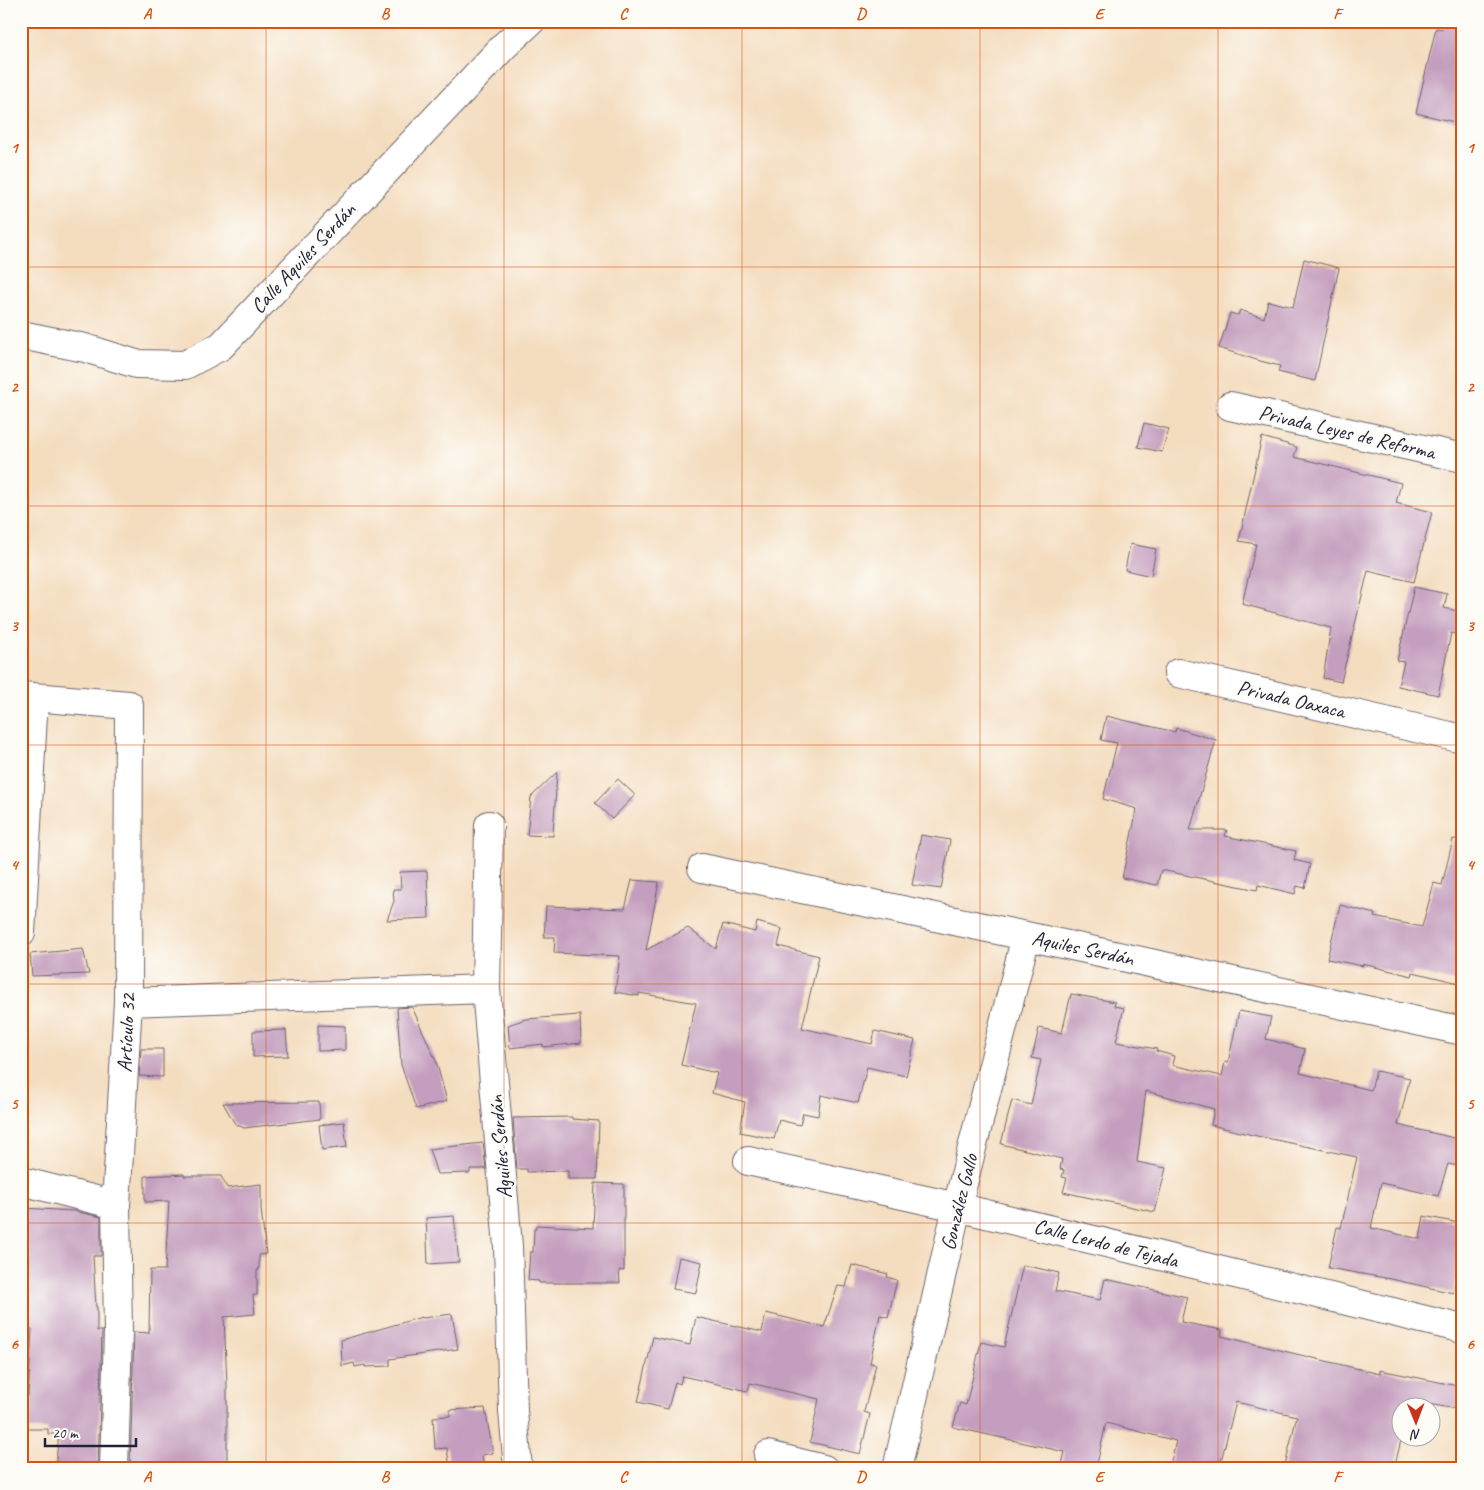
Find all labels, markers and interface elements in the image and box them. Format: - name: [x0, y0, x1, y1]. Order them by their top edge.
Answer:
- text: A: [143, 4, 153, 24]
- text: B: [381, 4, 391, 24]
- text: C: [619, 4, 629, 24]
- text: D: [856, 4, 867, 24]
- text: E: [1095, 4, 1106, 24]
- text: F: [1333, 4, 1344, 24]
- text: 1: [10, 138, 19, 158]
- text: 1: [1466, 138, 1475, 158]
- street label: Calle Aquiles Serdán: [245, 197, 361, 319]
- text: 2: [10, 377, 19, 397]
- text: 2: [1466, 377, 1475, 397]
- street label: Privada Leyes de Reforma: [1256, 399, 1440, 465]
- text: 3: [10, 616, 19, 636]
- text: 3: [1466, 616, 1475, 636]
- street label: Privada Oaxaca: [1235, 674, 1350, 725]
- text: 4: [10, 855, 19, 875]
- text: 4: [1466, 855, 1475, 875]
- street label: Aquiles Serdán: [1030, 925, 1137, 972]
- street label: Artículo 32: [111, 991, 141, 1073]
- text: 5: [11, 1094, 20, 1114]
- street label: Aguiles Serdán: [482, 1094, 517, 1200]
- text: 5: [1467, 1094, 1476, 1114]
- street label: González Gallo: [935, 1150, 984, 1253]
- street label: Calle Lerdo de Tejada: [1031, 1213, 1182, 1274]
- text: 6: [10, 1334, 19, 1354]
- text: 6: [1466, 1334, 1475, 1354]
- north arrow: [1392, 1398, 1442, 1448]
- scale bar: [45, 1415, 136, 1447]
- text: 20 m: [52, 1424, 79, 1443]
- text: N: [1409, 1426, 1421, 1443]
- text: A: [143, 1467, 153, 1487]
- text: B: [381, 1467, 391, 1487]
- text: C: [619, 1467, 629, 1487]
- text: D: [856, 1467, 867, 1487]
- text: E: [1095, 1467, 1106, 1487]
- text: F: [1333, 1467, 1344, 1487]

